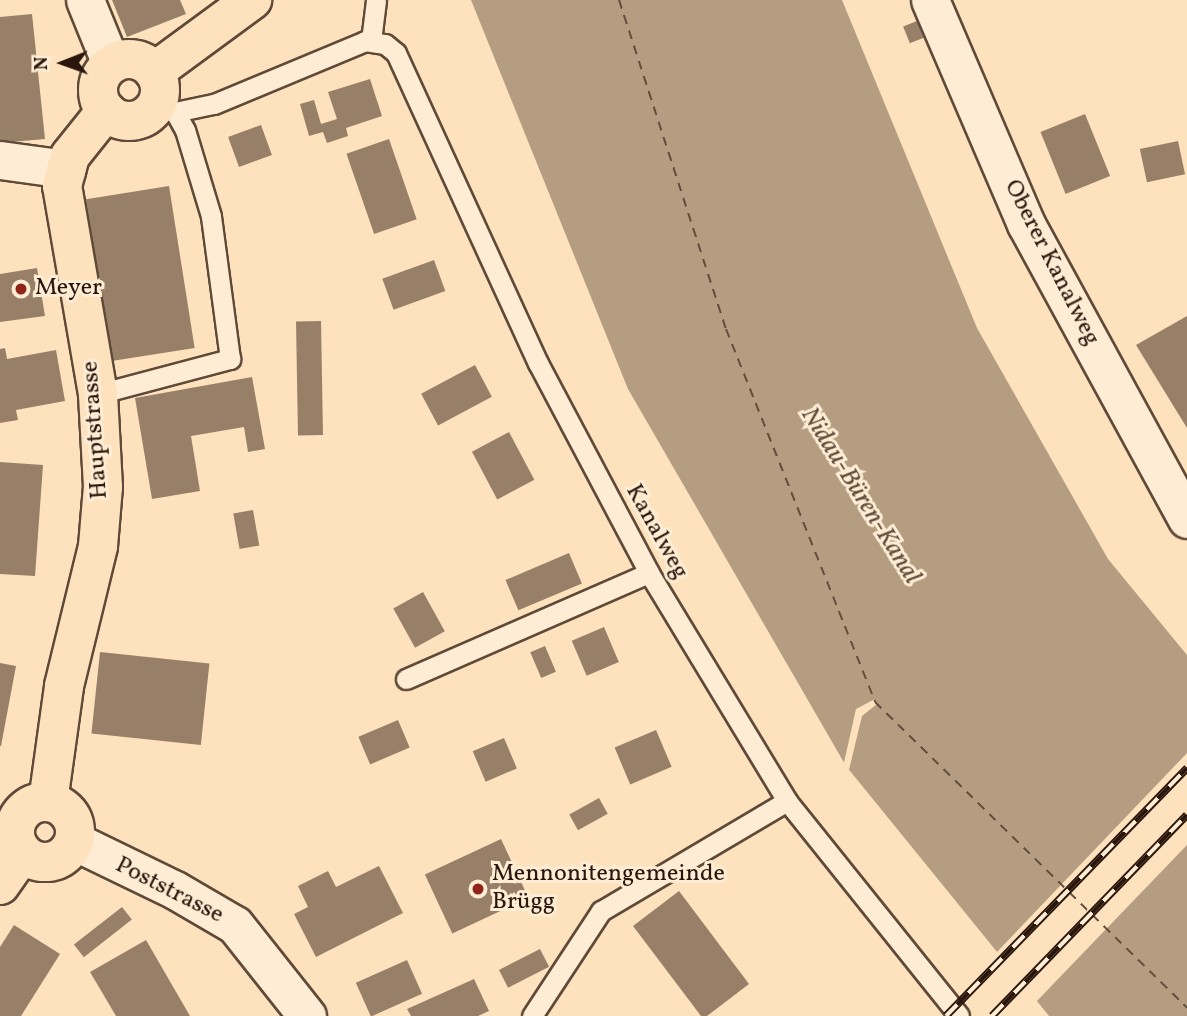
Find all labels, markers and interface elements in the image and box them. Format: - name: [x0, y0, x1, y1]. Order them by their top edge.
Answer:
- north arrow: [28, 28, 98, 98]
- text: N: [29, 56, 55, 70]
- street label: Oberer Kanalweg: [997, 175, 1105, 351]
- place label: Meyer: [35, 275, 102, 303]
- marker: Meyer: [13, 281, 29, 297]
- street label: Hauptstrasse: [77, 360, 115, 500]
- water label: Nidau-Büren-Kanal: [793, 402, 927, 590]
- street label: Kanalweg: [618, 480, 694, 584]
- street label: Poststrasse: [110, 851, 228, 931]
- place label: Mennonitengemeinde Brügg: [492, 861, 725, 917]
- marker: Mennonitengemeinde Brügg: [470, 881, 486, 897]

